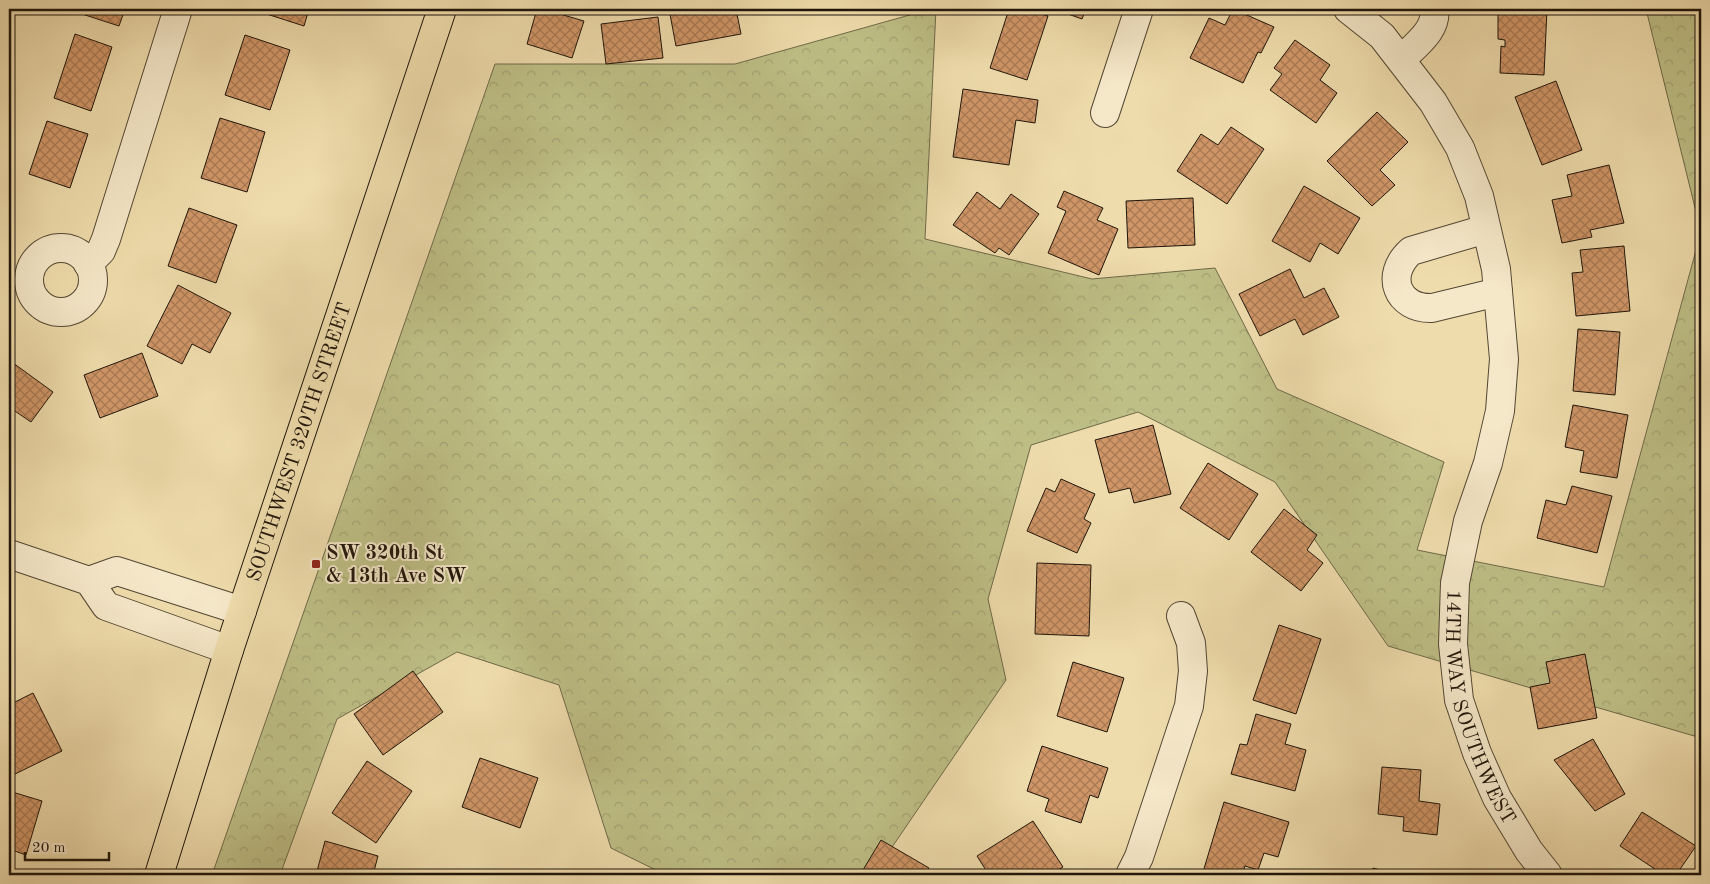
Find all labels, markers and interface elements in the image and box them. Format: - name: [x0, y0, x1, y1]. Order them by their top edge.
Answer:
- street label: SOUTHWEST 320TH STREET: [244, 301, 356, 584]
- place label: SW 320th St & 13th Ave SW: [326, 544, 467, 587]
- marker: SW 320th St & 13th Ave SW: [310, 558, 322, 570]
- street label: 14TH WAY SOUTHWEST: [1441, 589, 1518, 828]
- scale bar: [25, 829, 109, 861]
- text: 20 m: [32, 841, 66, 856]

